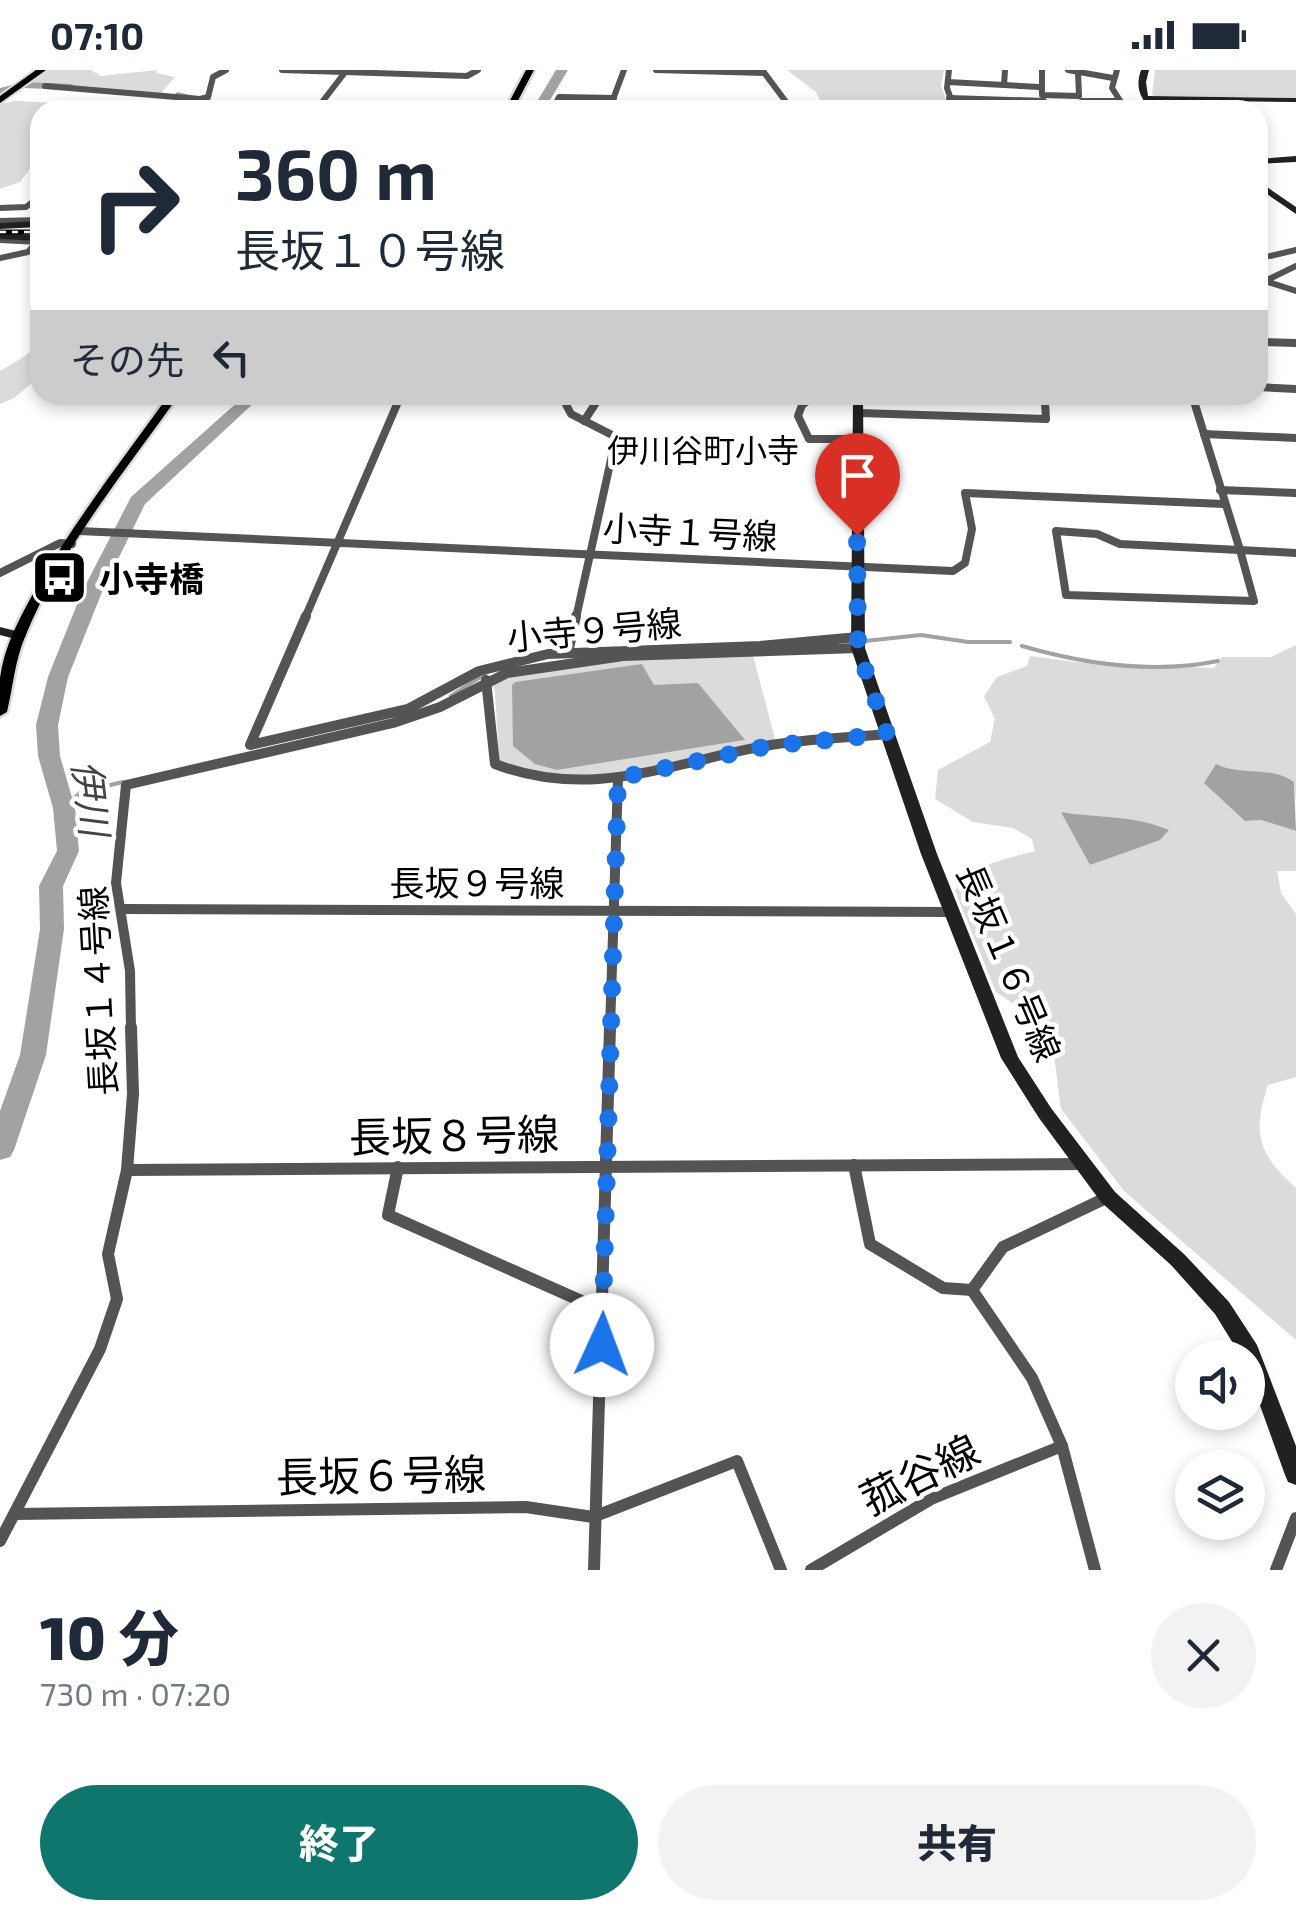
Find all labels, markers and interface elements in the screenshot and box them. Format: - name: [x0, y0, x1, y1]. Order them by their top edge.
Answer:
- text: 07:10: [50, 12, 144, 58]
- text: 360 m: [235, 130, 437, 214]
- icon: right: [70, 140, 200, 270]
- text: 長坂１０号線: [235, 222, 505, 276]
- icon: left: [204, 330, 259, 385]
- text: その先: [70, 336, 184, 382]
- district label: 伊川谷町小寺: [607, 430, 799, 468]
- pin: [815, 433, 900, 536]
- icon: arrive: [830, 448, 885, 503]
- street label: 小寺１号線: [602, 505, 778, 557]
- bus stop icon: 小寺橋: [30, 548, 90, 608]
- place label: 小寺橋: [99, 557, 204, 599]
- street label: 小寺９号線: [505, 600, 683, 658]
- water label: 伊川: [65, 757, 120, 842]
- street label: 長坂１６号線: [950, 857, 1070, 1067]
- street label: 長坂９号線: [389, 861, 565, 903]
- street label: 長坂１４号線: [71, 885, 123, 1097]
- street label: 長坂８号線: [349, 1107, 559, 1161]
- position arrow: [550, 1293, 654, 1397]
- map controls: [1175, 1340, 1265, 1540]
- button: sound: [1175, 1340, 1265, 1430]
- street label: 菰谷線: [851, 1423, 987, 1523]
- street label: 長坂６号線: [276, 1447, 486, 1501]
- button: layers: [1175, 1450, 1265, 1540]
- text: 10 分: [40, 1600, 179, 1672]
- button: close: [1151, 1603, 1256, 1708]
- text: 730 m · 07:20: [40, 1674, 231, 1712]
- button: 終了: [40, 1785, 638, 1900]
- button: 共有: [658, 1785, 1256, 1900]

